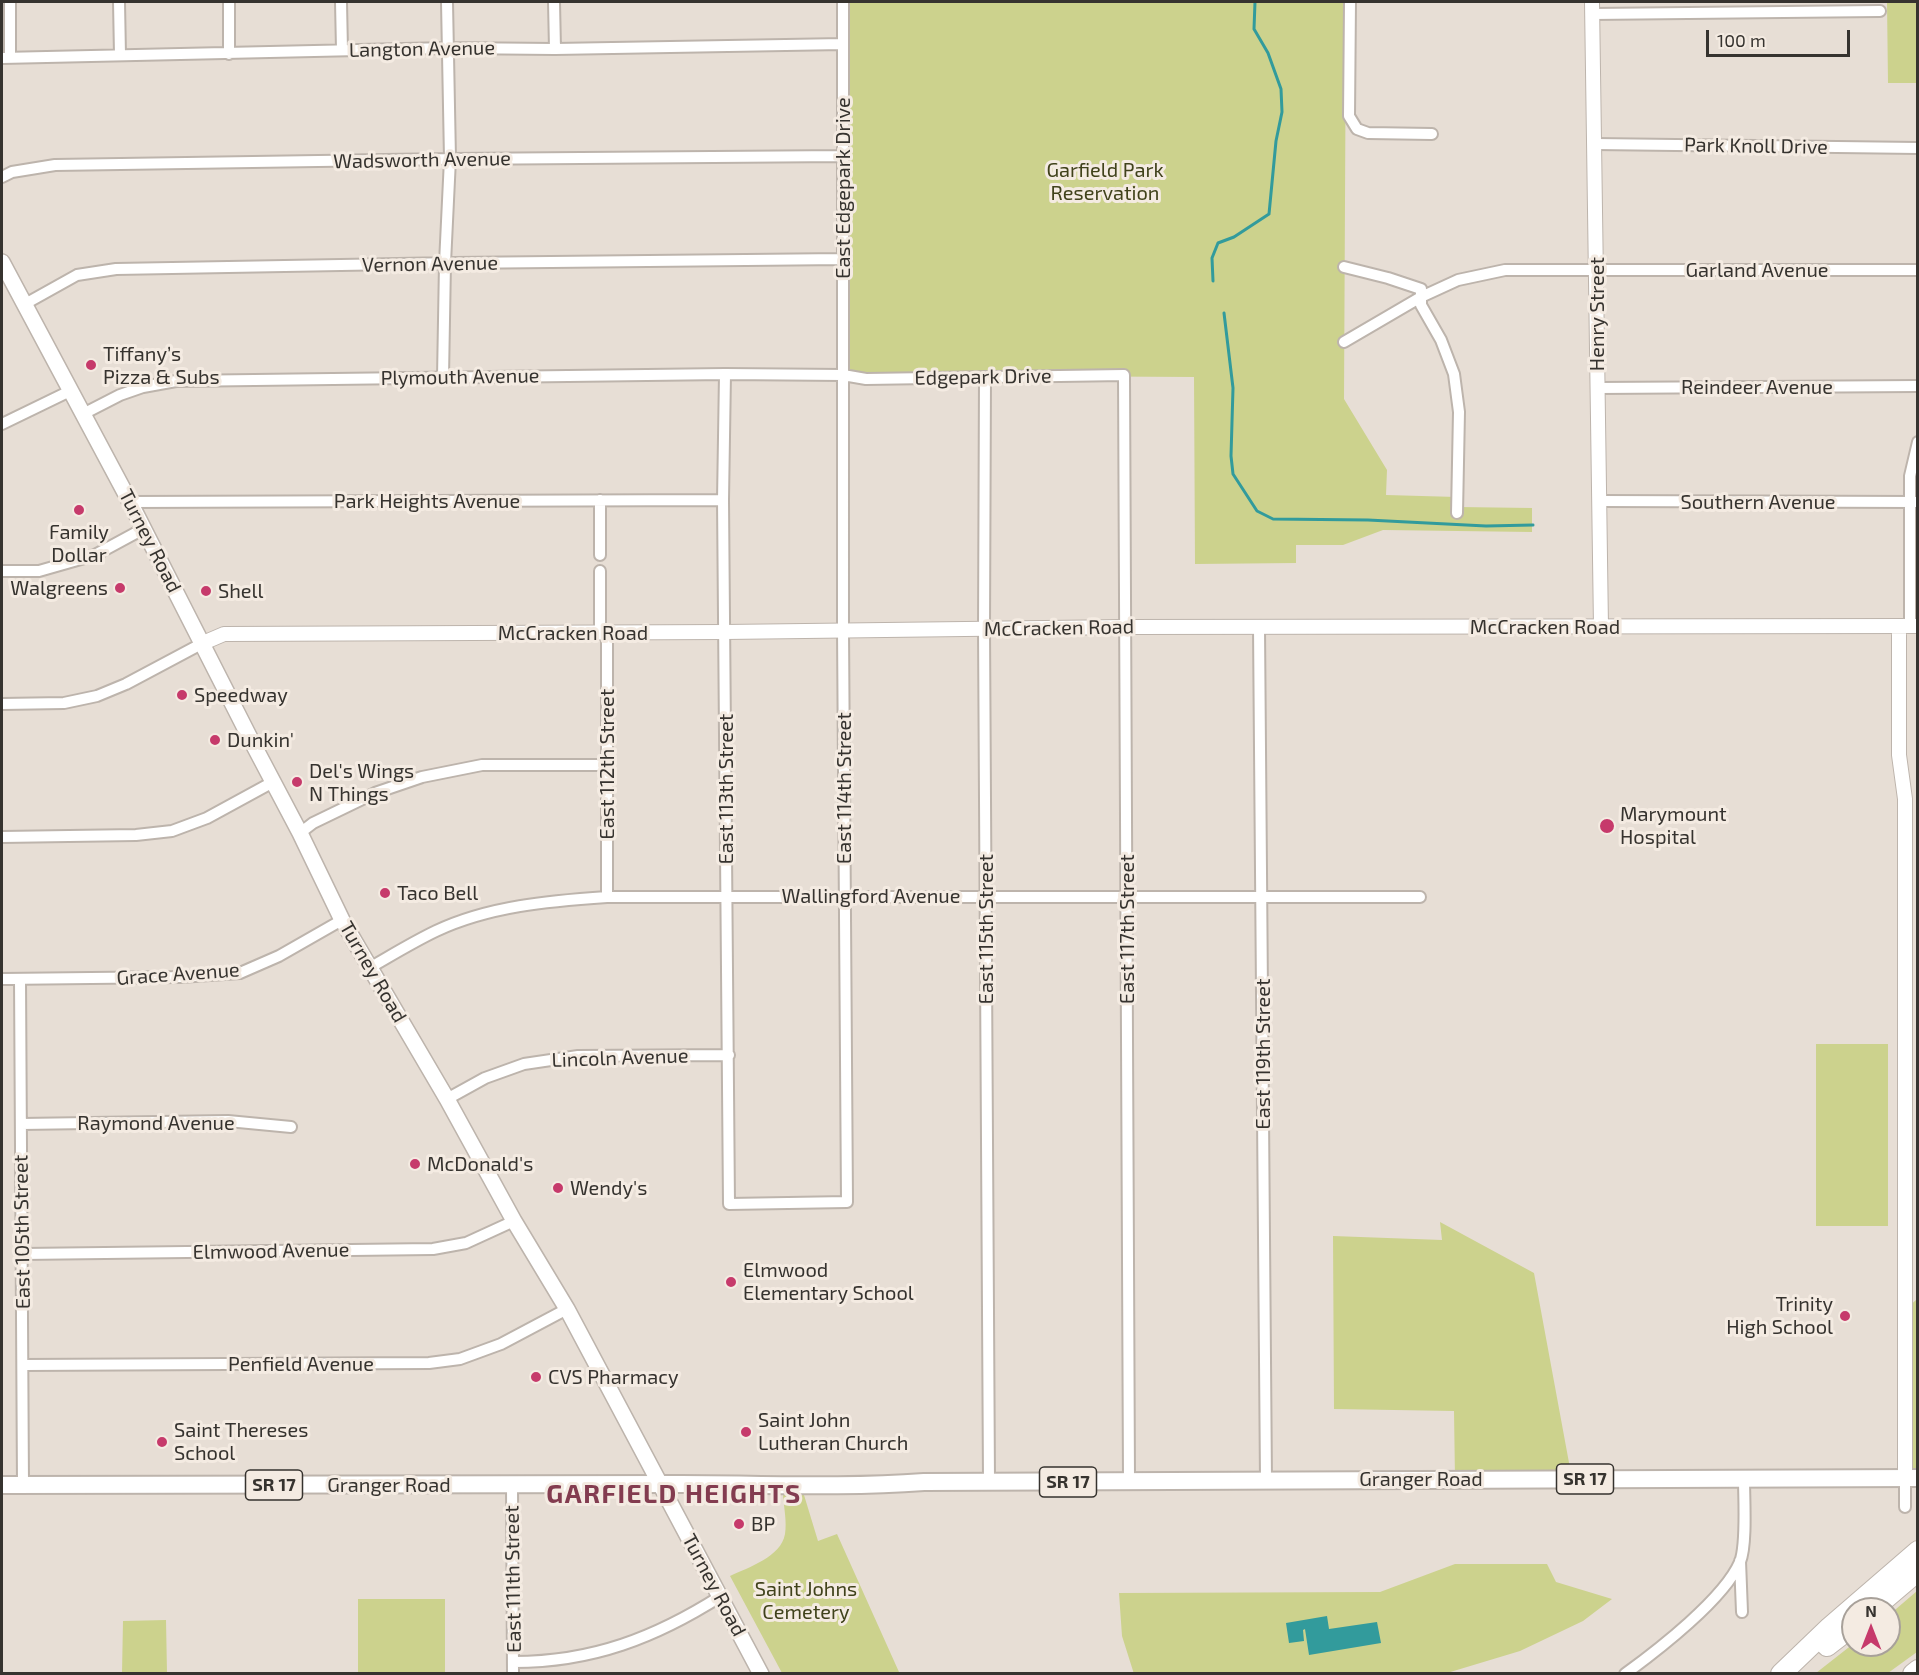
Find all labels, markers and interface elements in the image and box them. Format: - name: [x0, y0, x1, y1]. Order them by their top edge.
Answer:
- scale bar: [1709, 18, 1853, 56]
- text: 100 m: [1717, 29, 1766, 51]
- street label: Langton Avenue: [349, 36, 495, 62]
- street label: East Edgepark Drive: [831, 97, 855, 279]
- street label: Park Knoll Drive: [1684, 133, 1828, 159]
- street label: Wadsworth Avenue: [333, 146, 511, 174]
- park label: Garfield Park Reservation: [1046, 158, 1164, 205]
- street label: Vernon Avenue: [362, 251, 498, 277]
- street label: Henry Street: [1585, 257, 1609, 371]
- street label: Garland Avenue: [1685, 258, 1829, 282]
- place label: Tiffany’s Pizza & Subs: [103, 342, 220, 389]
- marker: Tiffany’s Pizza & Subs: [84, 358, 98, 372]
- street label: Plymouth Avenue: [380, 364, 540, 390]
- street label: Edgepark Drive: [914, 364, 1052, 390]
- street label: Reindeer Avenue: [1681, 375, 1833, 399]
- street label: Turney Road: [114, 485, 186, 597]
- street label: Park Heights Avenue: [334, 489, 520, 513]
- street label: Southern Avenue: [1680, 490, 1836, 514]
- marker: Family Dollar: [72, 503, 86, 517]
- place label: Family Dollar: [49, 520, 109, 567]
- place label: Walgreens: [10, 576, 108, 600]
- place label: Shell: [218, 579, 263, 603]
- marker: Walgreens: [113, 581, 127, 595]
- marker: Shell: [199, 584, 213, 598]
- street label: McCracken Road: [984, 615, 1134, 641]
- street label: McCracken Road: [1470, 615, 1620, 639]
- street label: McCracken Road: [498, 621, 648, 645]
- place label: Speedway: [194, 683, 288, 707]
- marker: Speedway: [175, 688, 189, 702]
- street label: East 112th Street: [595, 689, 619, 839]
- street label: East 114th Street: [832, 712, 856, 864]
- street label: East 113th Street: [714, 714, 738, 864]
- place label: Dunkin': [227, 728, 294, 752]
- marker: Dunkin': [208, 733, 222, 747]
- place label: Del's Wings N Things: [309, 759, 414, 806]
- marker: Del's Wings N Things: [290, 775, 304, 789]
- place label: Marymount Hospital: [1620, 802, 1727, 849]
- marker: Marymount Hospital: [1598, 817, 1616, 835]
- street label: East 115th Street: [974, 854, 998, 1004]
- street label: East 117th Street: [1115, 854, 1139, 1004]
- place label: Taco Bell: [397, 881, 478, 905]
- street label: Wallingford Avenue: [782, 884, 960, 908]
- marker: Taco Bell: [378, 886, 392, 900]
- street label: Turney Road: [334, 917, 412, 1027]
- street label: Grace Avenue: [116, 958, 240, 990]
- street label: East 119th Street: [1251, 978, 1275, 1130]
- street label: Lincoln Avenue: [551, 1044, 689, 1072]
- street label: Raymond Avenue: [77, 1111, 235, 1135]
- place label: McDonald's: [427, 1152, 533, 1176]
- street label: East 105th Street: [9, 1155, 35, 1309]
- marker: McDonald's: [408, 1157, 422, 1171]
- place label: Wendy's: [570, 1176, 647, 1200]
- marker: Wendy's: [551, 1181, 565, 1195]
- street label: Elmwood Avenue: [192, 1238, 350, 1264]
- place label: Elmwood Elementary School: [743, 1258, 914, 1305]
- marker: Elmwood Elementary School: [724, 1275, 738, 1289]
- place label: Trinity High School: [1726, 1292, 1833, 1339]
- marker: Trinity High School: [1838, 1309, 1852, 1323]
- street label: Penfield Avenue: [228, 1352, 374, 1376]
- place label: CVS Pharmacy: [548, 1365, 679, 1389]
- marker: CVS Pharmacy: [529, 1370, 543, 1384]
- place label: Saint John Lutheran Church: [758, 1408, 908, 1455]
- place label: Saint Thereses School: [174, 1418, 308, 1465]
- marker: Saint John Lutheran Church: [739, 1425, 753, 1439]
- marker: Saint Thereses School: [155, 1435, 169, 1449]
- road number: SR 17: [1556, 1464, 1614, 1494]
- road number: SR 17: [1040, 1467, 1096, 1497]
- street label: Granger Road: [1359, 1467, 1483, 1491]
- road number: SR 17: [246, 1470, 302, 1500]
- street label: Granger Road: [327, 1473, 451, 1497]
- district label: GARFIELD HEIGHTS: [546, 1478, 802, 1510]
- street label: East 111th Street: [500, 1505, 526, 1653]
- place label: BP: [751, 1512, 775, 1536]
- marker: BP: [732, 1517, 746, 1531]
- street label: Turney Road: [677, 1530, 751, 1640]
- park label: Saint Johns Cemetery: [755, 1577, 857, 1624]
- north arrow: [1841, 1597, 1901, 1657]
- text: N: [1865, 1601, 1877, 1620]

